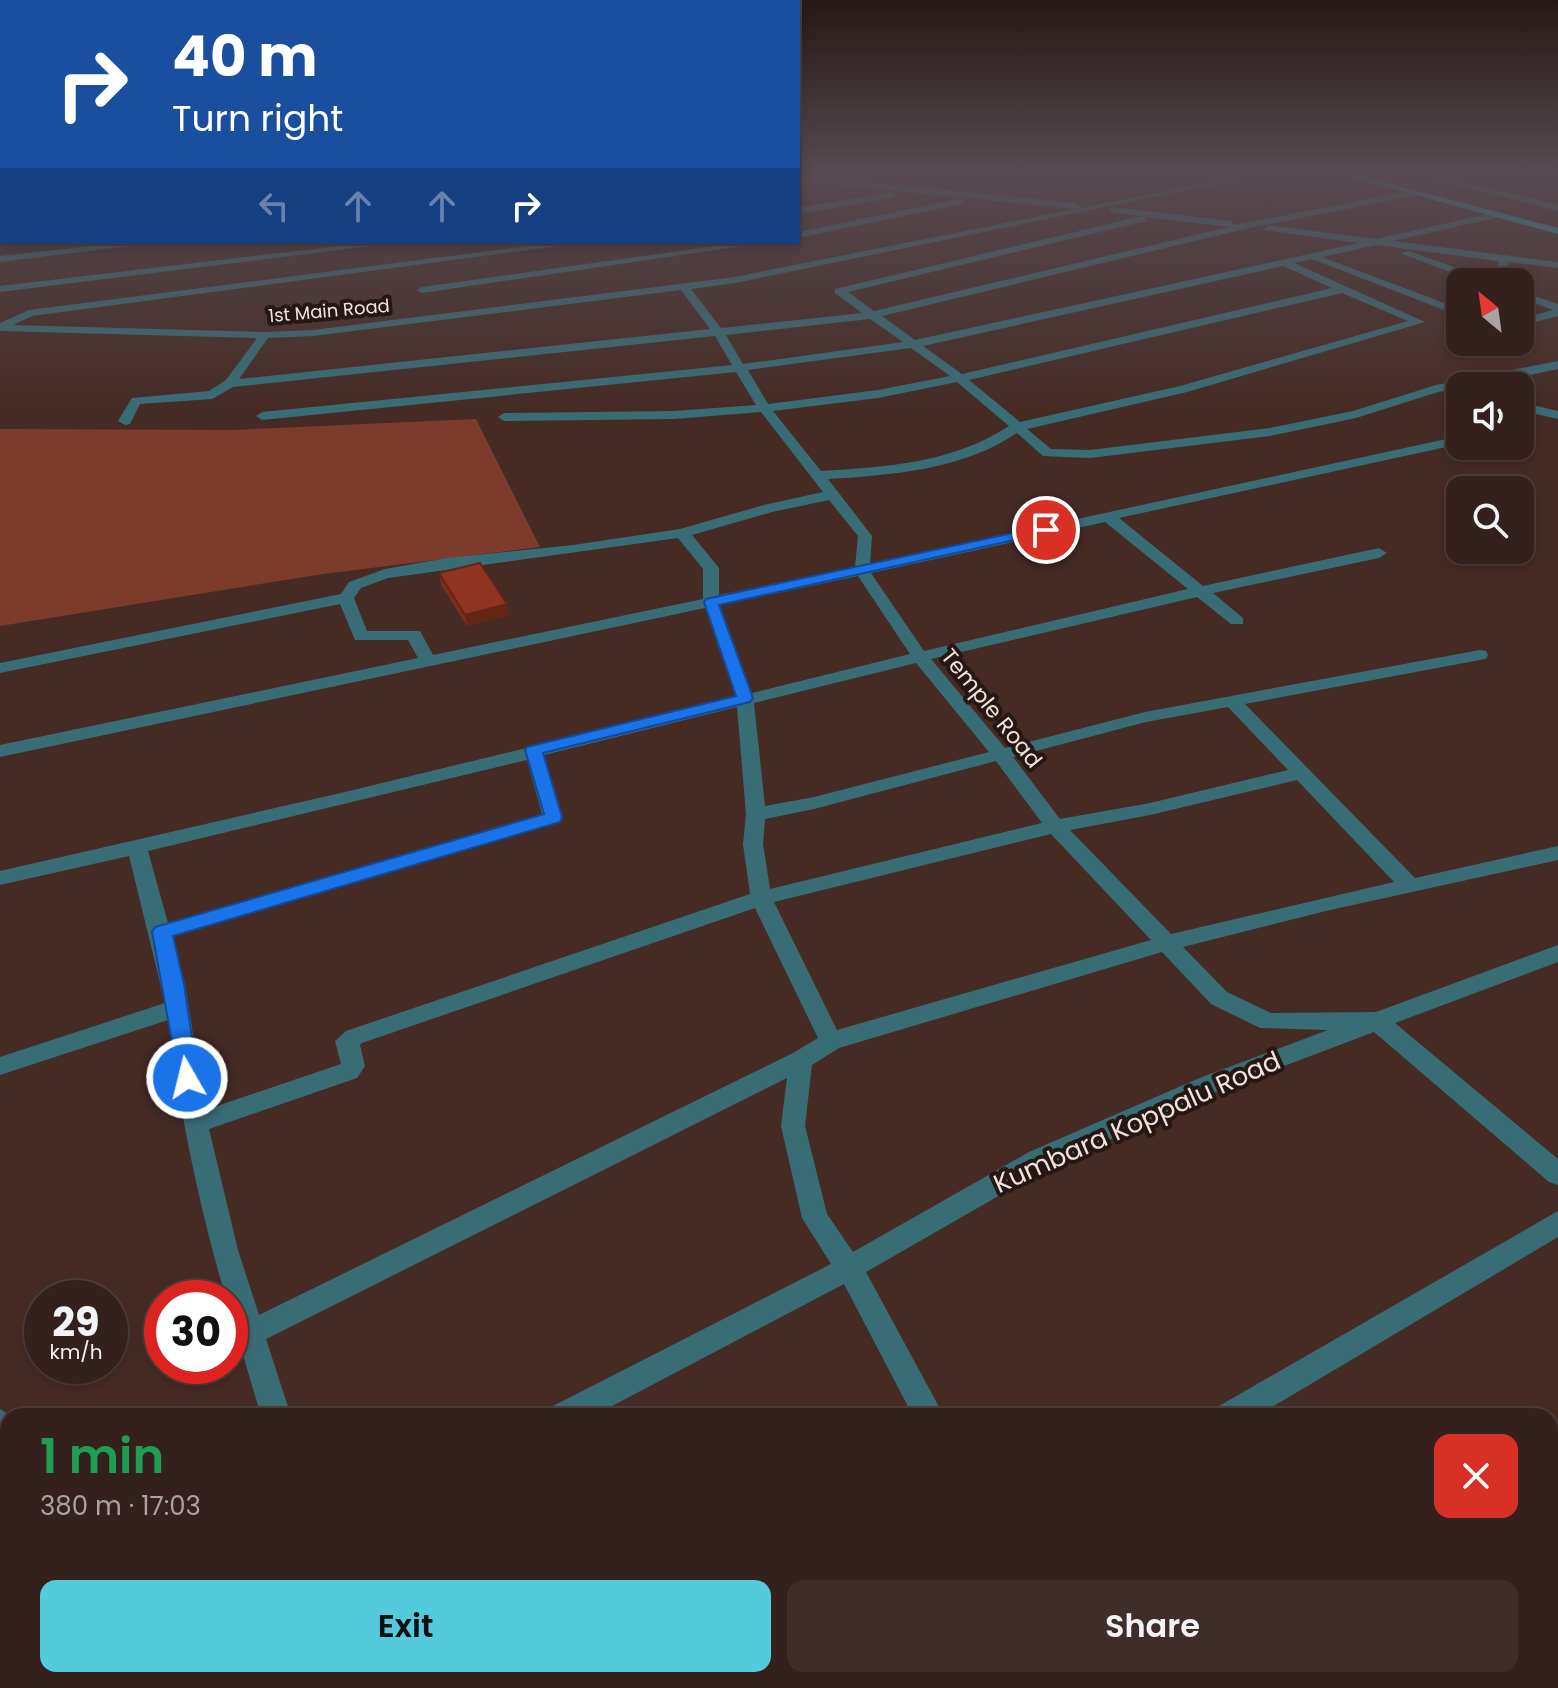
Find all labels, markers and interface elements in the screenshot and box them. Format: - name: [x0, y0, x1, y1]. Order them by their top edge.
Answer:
- text: 40 m: [172, 17, 318, 96]
- icon: right: [40, 32, 144, 136]
- text: Turn right: [172, 93, 343, 144]
- icon: left: [252, 184, 296, 228]
- icon: ahead: [336, 184, 380, 228]
- icon: ahead: [420, 184, 464, 228]
- icon: right: [504, 184, 548, 228]
- north arrow: [1446, 268, 1534, 356]
- map controls: [1446, 268, 1534, 564]
- street label: 1st Main Road: [267, 293, 391, 328]
- button: sound: [1446, 372, 1534, 460]
- button: search: [1446, 476, 1534, 564]
- pin: [1012, 496, 1080, 564]
- icon: arrive: [1024, 508, 1068, 552]
- street label: Temple Road: [934, 642, 1049, 774]
- position arrow: [145, 1036, 229, 1120]
- street label: Kumbara Koppalu Road: [988, 1042, 1286, 1202]
- speed limit sign: 30: [144, 1280, 248, 1384]
- text: 29: [52, 1294, 100, 1350]
- text: km/h: [49, 1338, 103, 1366]
- text: 1 min: [40, 1423, 164, 1490]
- button: close: [1434, 1434, 1518, 1518]
- text: 380 m · 17:03: [40, 1488, 201, 1524]
- button: Exit: [40, 1580, 771, 1672]
- button: Share: [787, 1580, 1518, 1672]

